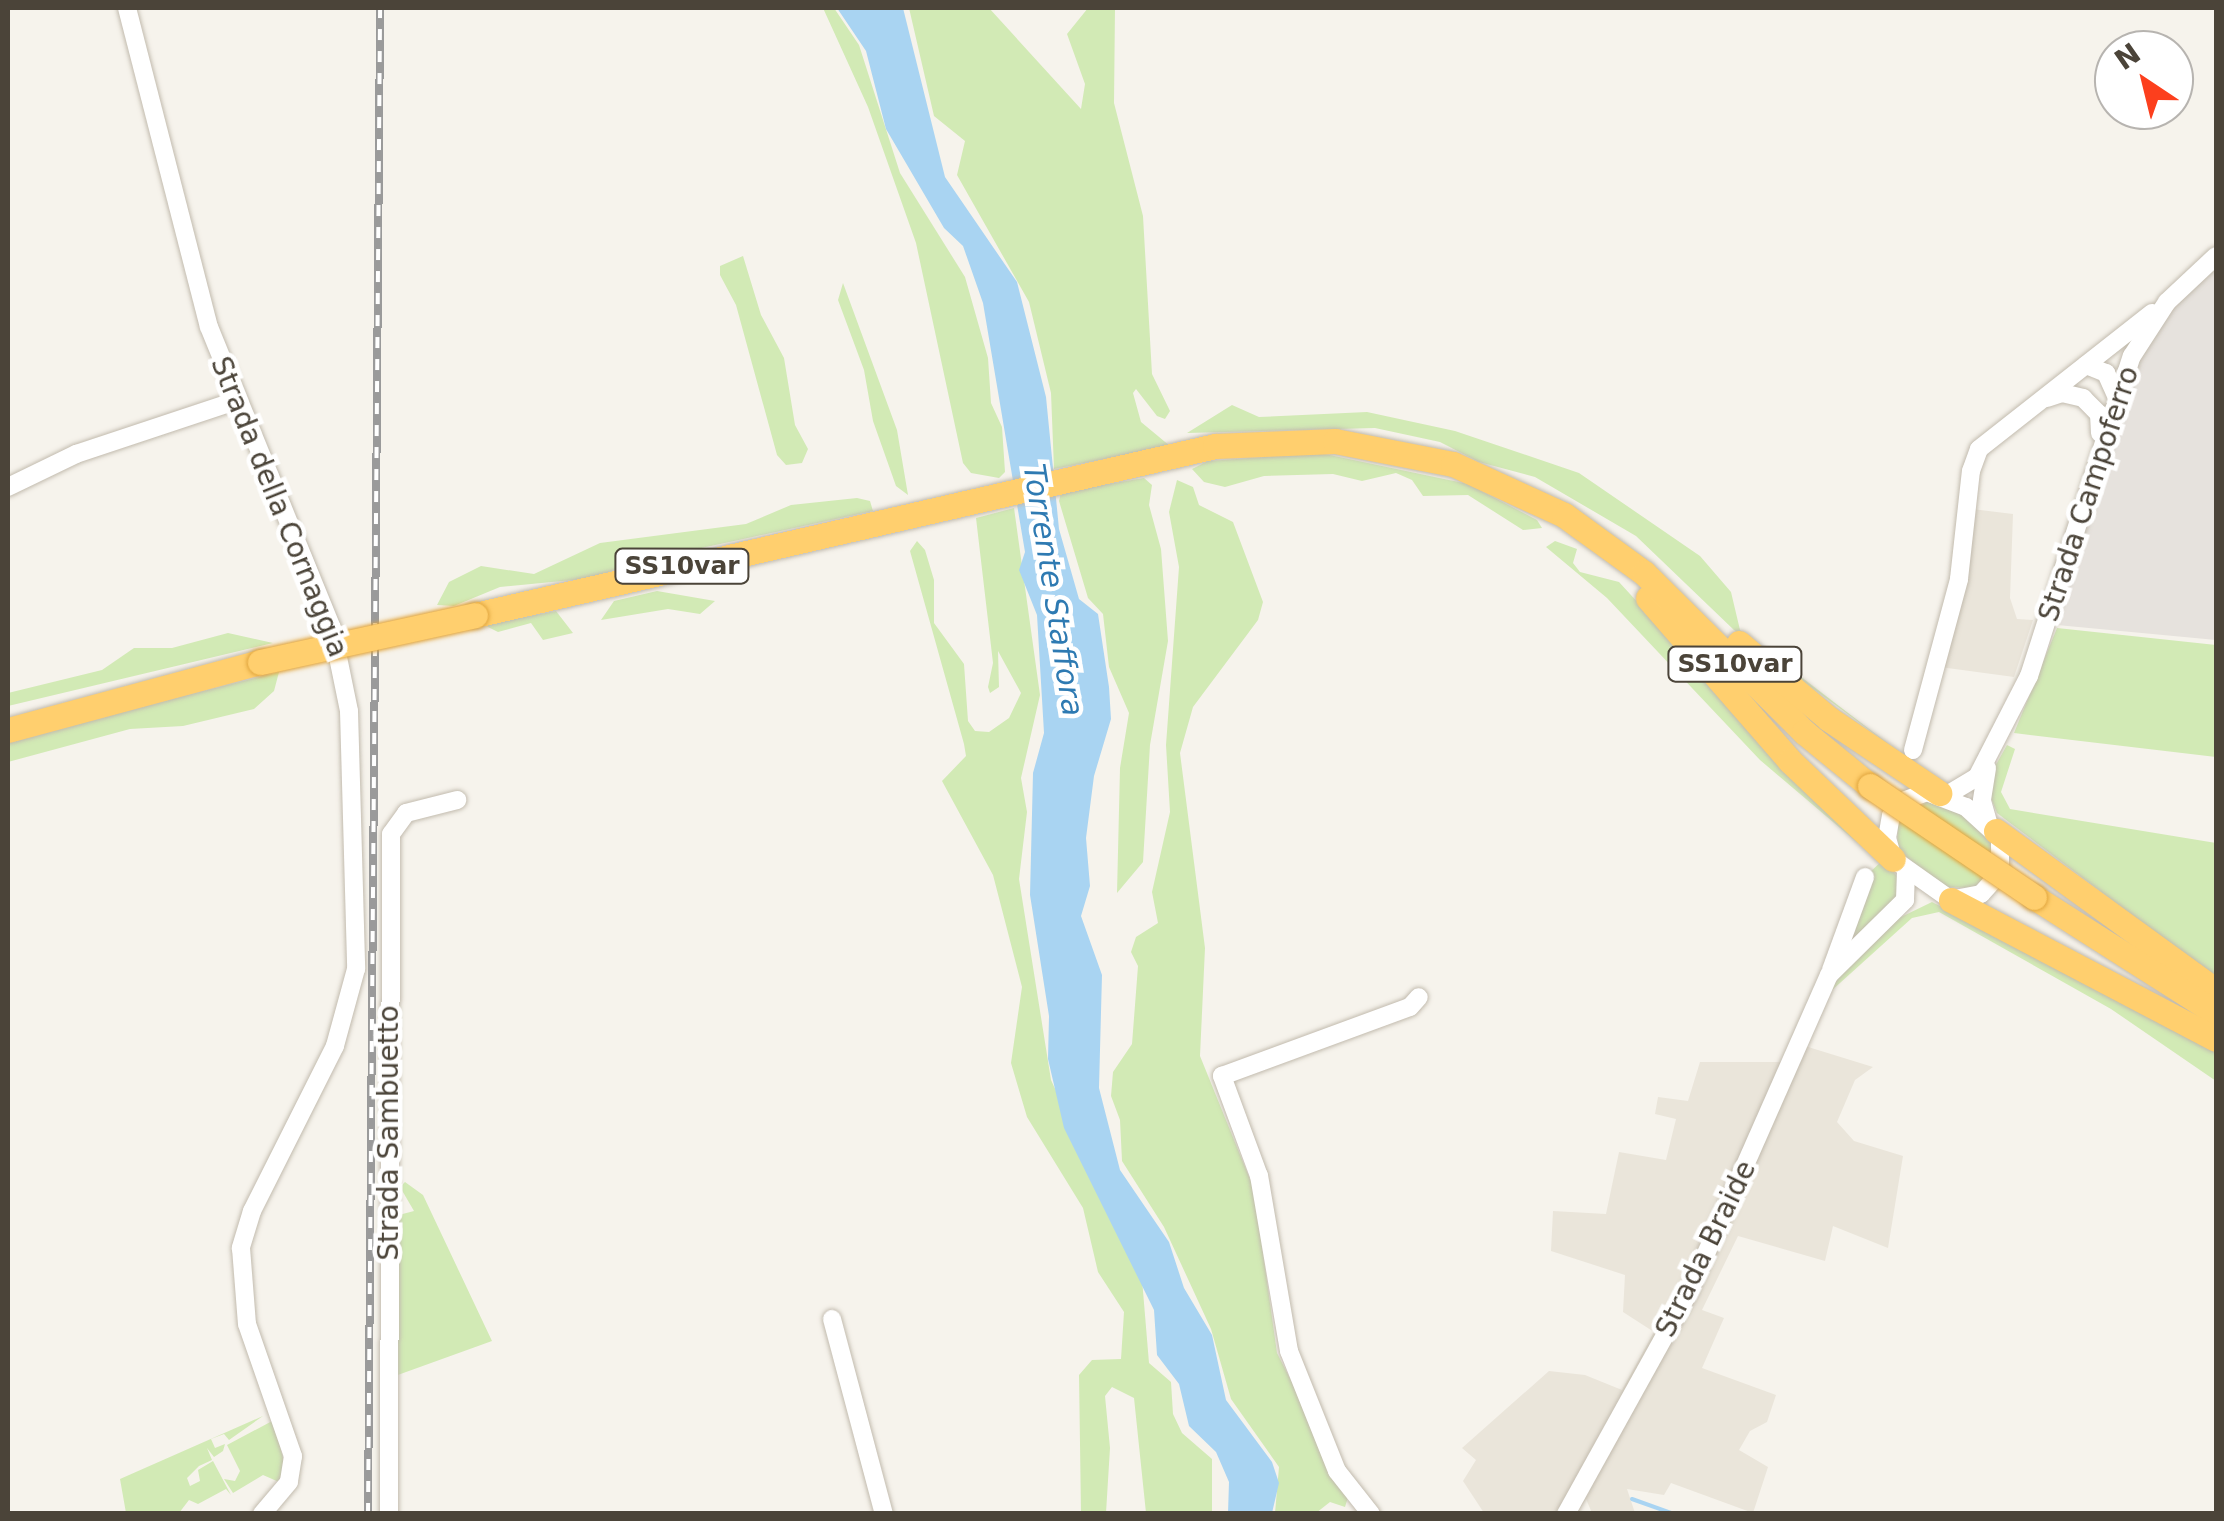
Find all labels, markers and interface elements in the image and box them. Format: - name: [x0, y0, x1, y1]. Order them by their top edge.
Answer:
- north arrow: [2094, 30, 2194, 130]
- text: N: [2109, 36, 2147, 77]
- street label: Strada della Cornaggia: [203, 352, 355, 662]
- street label: Strada Campoferro: [2032, 362, 2146, 626]
- water label: Torrente Staffora: [1015, 461, 1091, 719]
- road number: SS10var: [612, 546, 752, 586]
- road number: SS10var: [1665, 644, 1805, 684]
- street label: Strada Sambuetto: [372, 1005, 406, 1261]
- street label: Strada Braide: [1649, 1155, 1763, 1343]

